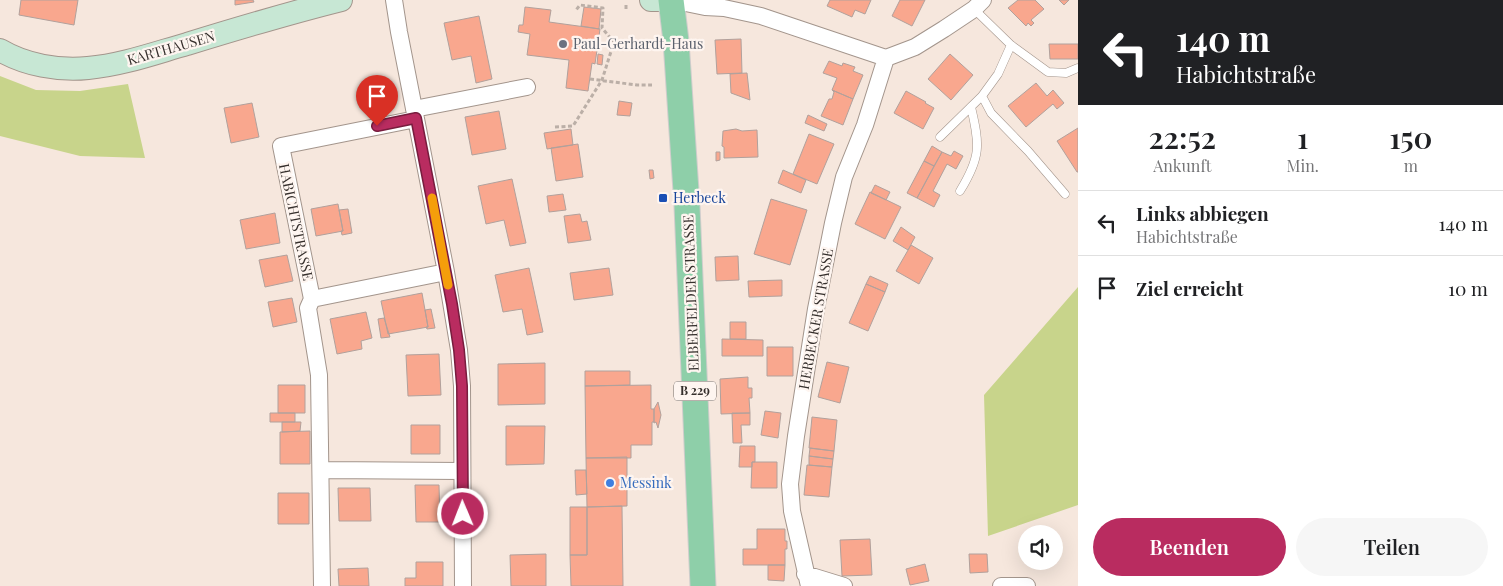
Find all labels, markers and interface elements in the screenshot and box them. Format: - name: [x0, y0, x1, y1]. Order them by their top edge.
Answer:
- text: 140 m: [1176, 14, 1270, 61]
- icon: left: [1093, 20, 1158, 85]
- street label: KARTHAUSEN: [125, 26, 217, 69]
- place label: Paul-Gerhardt-Haus: [573, 34, 703, 53]
- marker: Paul-Gerhardt-Haus: [557, 38, 569, 50]
- text: Habichtstraße: [1176, 59, 1316, 89]
- pin: [356, 75, 398, 126]
- icon: arrive: [363, 82, 391, 110]
- text: 22:52: [1148, 117, 1216, 157]
- text: 1: [1297, 117, 1308, 157]
- text: 150: [1389, 117, 1433, 157]
- text: Ankunft: [1153, 155, 1211, 176]
- text: Min.: [1287, 155, 1319, 176]
- text: m: [1404, 155, 1418, 176]
- street label: HABICHTSTRASSE: [275, 162, 318, 282]
- place label: Herbeck: [673, 188, 726, 207]
- marker: Herbeck: [657, 192, 669, 204]
- text: Links abbiegen: [1136, 200, 1269, 226]
- icon: left: [1093, 209, 1121, 237]
- text: 140 m: [1439, 210, 1488, 236]
- street label: ELBERFELDER STRASSE: [678, 215, 703, 372]
- text: Habichtstraße: [1136, 226, 1238, 247]
- street label: HERBECKER STRASSE: [794, 247, 837, 391]
- icon: arrive: [1093, 274, 1121, 302]
- text: Ziel erreicht: [1136, 275, 1244, 301]
- text: 10 m: [1448, 275, 1488, 301]
- road number: B 229: [674, 382, 716, 401]
- place label: Messink: [620, 473, 672, 492]
- marker: Messink: [604, 477, 616, 489]
- position arrow: [436, 487, 488, 539]
- button: Beenden: [1093, 518, 1286, 576]
- button: Teilen: [1296, 518, 1488, 576]
- map controls: [1018, 525, 1063, 570]
- button: sound: [1018, 525, 1063, 570]

